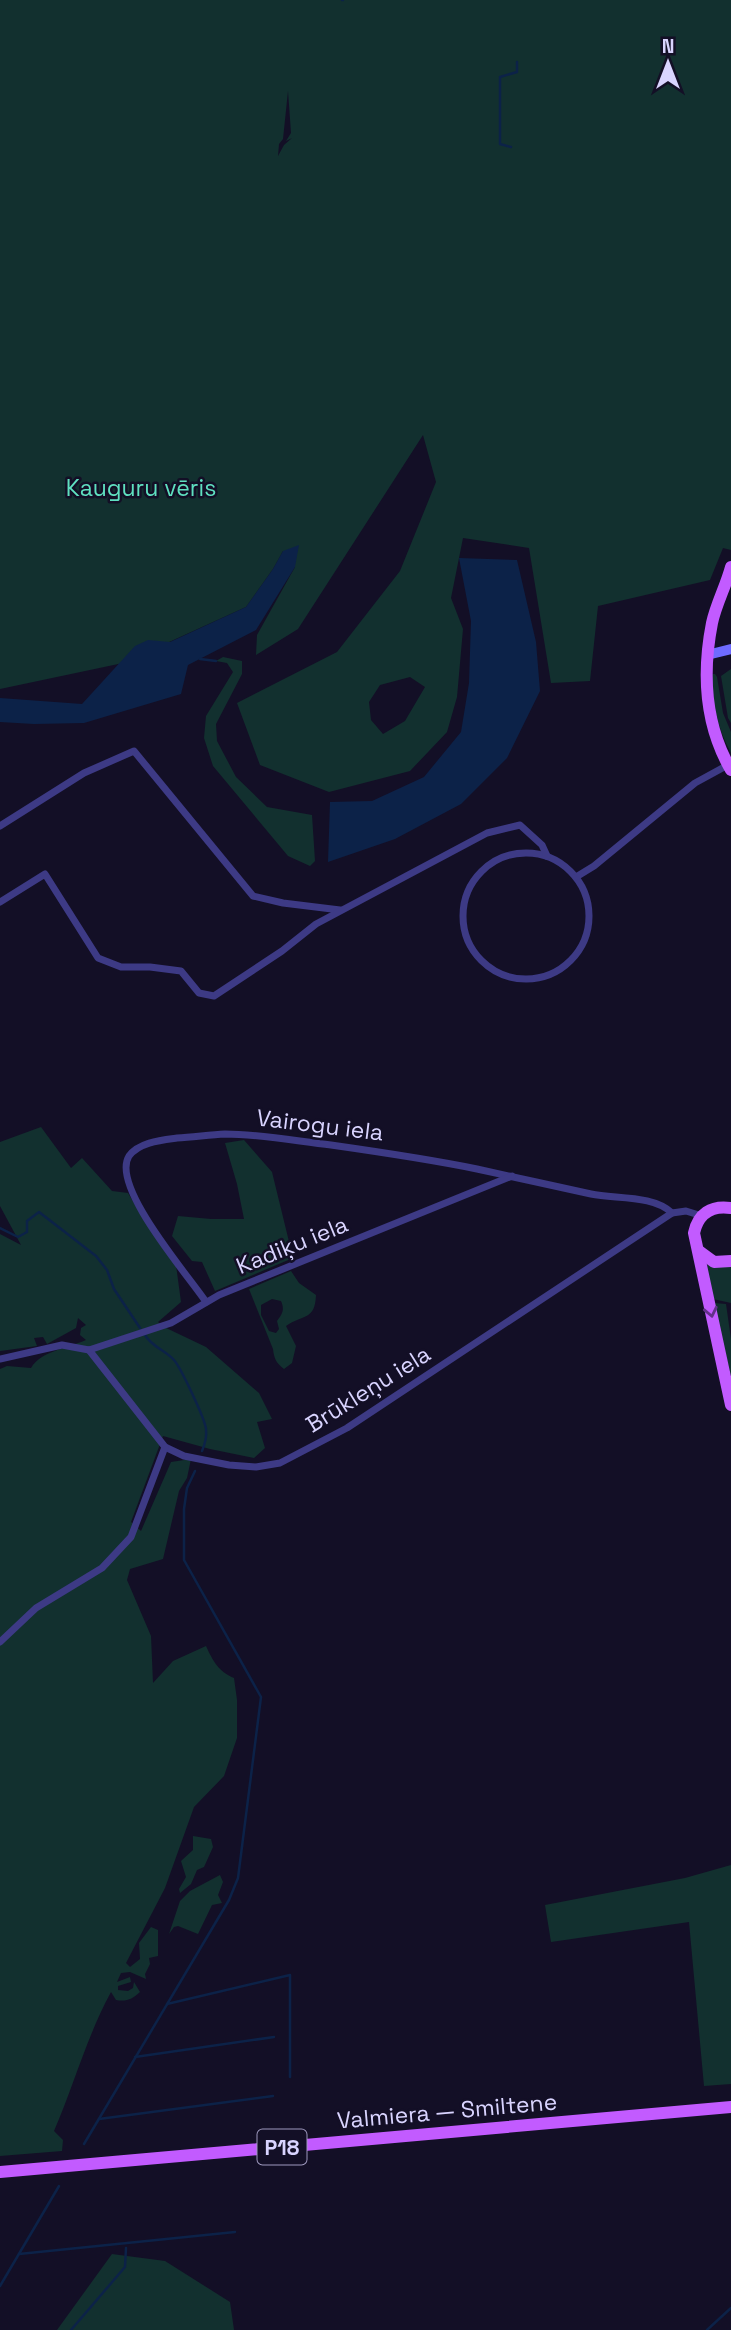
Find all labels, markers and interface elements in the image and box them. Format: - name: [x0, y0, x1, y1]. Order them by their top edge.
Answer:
- north arrow: [633, 28, 703, 98]
- text: N: [662, 34, 674, 59]
- park label: Kauguru vēris: [66, 473, 216, 503]
- street label: Vairogu iela: [255, 1102, 385, 1148]
- street label: Kadiķu iela: [232, 1209, 352, 1281]
- one-way arrow: [703, 1306, 718, 1318]
- street label: Brūkleņu iela: [300, 1339, 436, 1439]
- street label: Valmiera — Smiltene: [336, 2086, 558, 2136]
- road number: P18: [258, 2130, 306, 2164]

